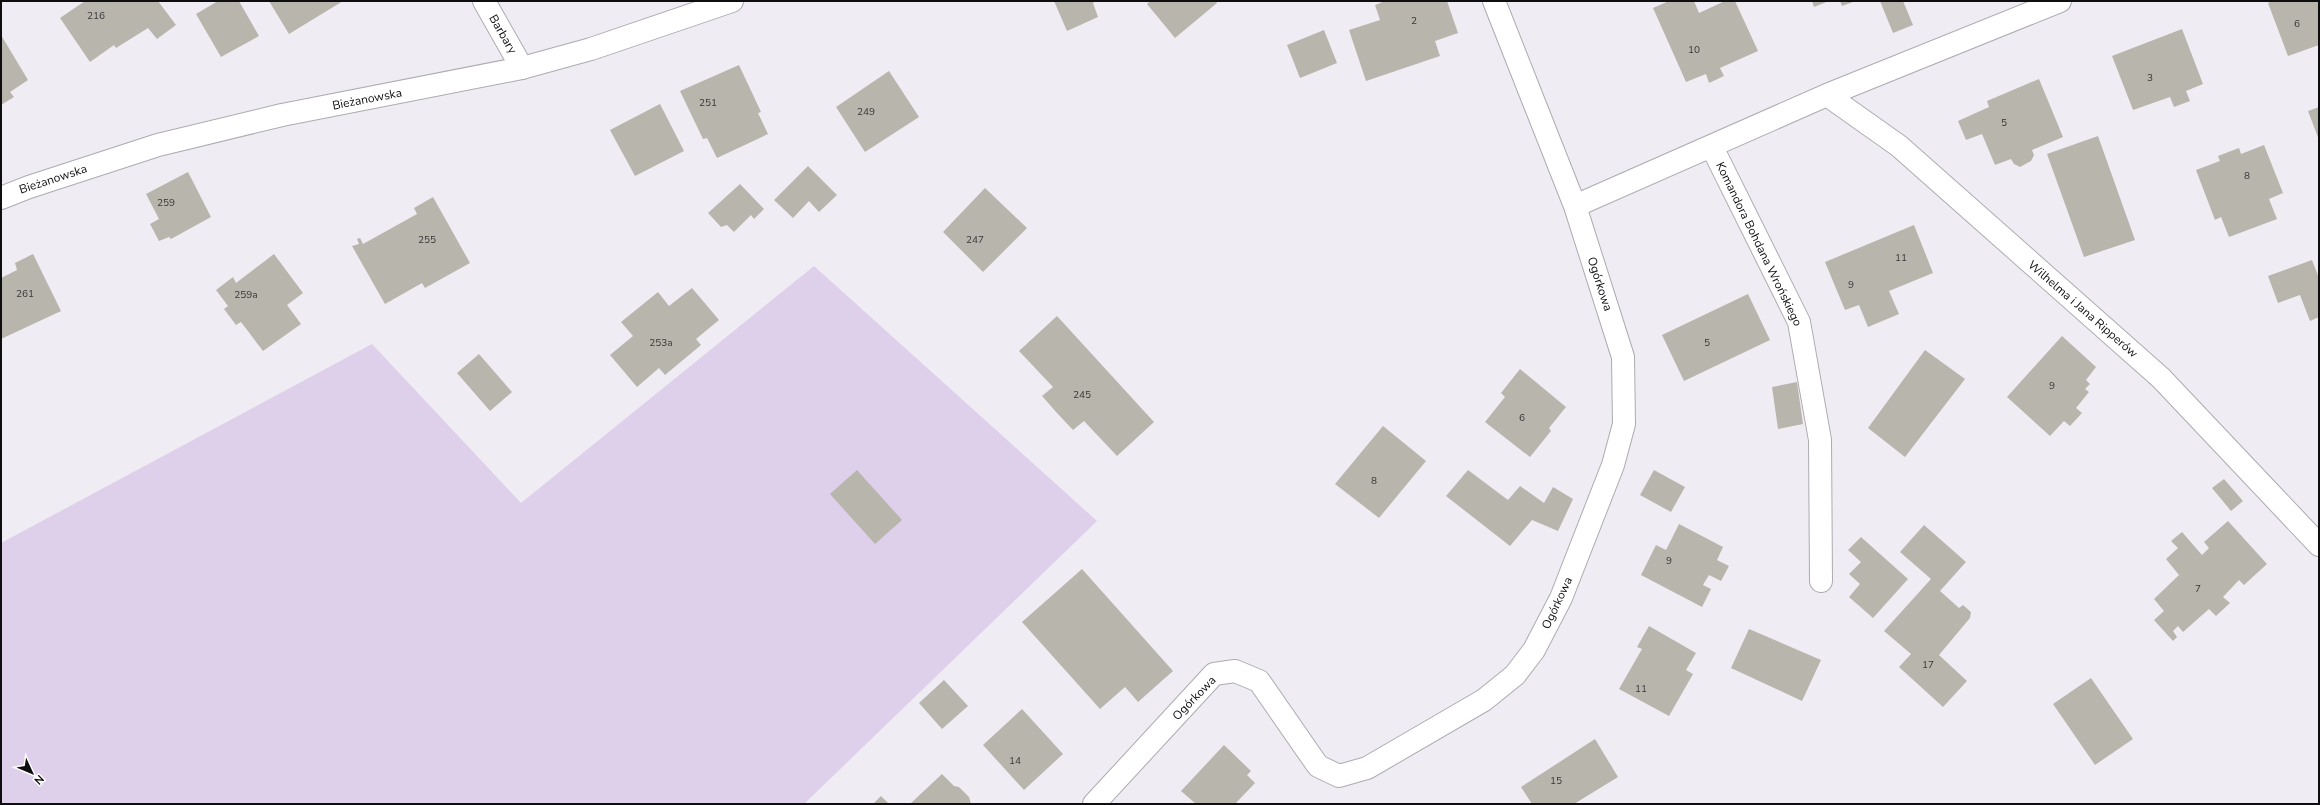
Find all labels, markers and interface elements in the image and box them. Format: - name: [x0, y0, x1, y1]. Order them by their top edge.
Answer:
- house number: 216: [87, 9, 105, 23]
- street label: Barbary: [485, 11, 521, 57]
- house number: 2: [1411, 14, 1417, 28]
- house number: 6: [2294, 17, 2300, 31]
- house number: 10: [1688, 43, 1700, 57]
- house number: 3: [2147, 71, 2153, 85]
- street label: Bieżanowska: [331, 84, 403, 114]
- house number: 251: [699, 96, 717, 110]
- house number: 249: [857, 105, 875, 119]
- house number: 5: [2001, 116, 2007, 130]
- street label: Komandora Bohdana Wrońskiego: [1712, 159, 1806, 329]
- street label: Bieżanowska: [17, 160, 89, 198]
- house number: 8: [2244, 169, 2250, 183]
- house number: 259: [157, 196, 175, 210]
- house number: 255: [418, 233, 436, 247]
- house number: 247: [966, 233, 984, 247]
- house number: 11: [1895, 251, 1907, 265]
- street label: Ogórkowa: [1584, 255, 1616, 313]
- street label: Wilhelma i Jana Ripperów: [2025, 257, 2141, 361]
- house number: 9: [1848, 278, 1854, 292]
- house number: 261: [16, 287, 34, 301]
- house number: 259a: [234, 288, 258, 302]
- house number: 253a: [649, 336, 673, 350]
- house number: 5: [1704, 336, 1710, 350]
- house number: 9: [2049, 379, 2055, 393]
- house number: 245: [1073, 388, 1091, 402]
- house number: 6: [1519, 411, 1525, 425]
- house number: 8: [1371, 474, 1377, 488]
- house number: 9: [1666, 554, 1672, 568]
- street label: Ogórkowa: [1538, 574, 1576, 632]
- house number: 7: [2195, 582, 2201, 596]
- house number: 17: [1922, 658, 1934, 672]
- street label: Ogórkowa: [1169, 672, 1219, 724]
- house number: 11: [1635, 682, 1647, 696]
- north arrow: [12, 753, 52, 793]
- house number: 14: [1009, 754, 1021, 768]
- text: N: [31, 771, 47, 788]
- house number: 15: [1550, 774, 1562, 788]

